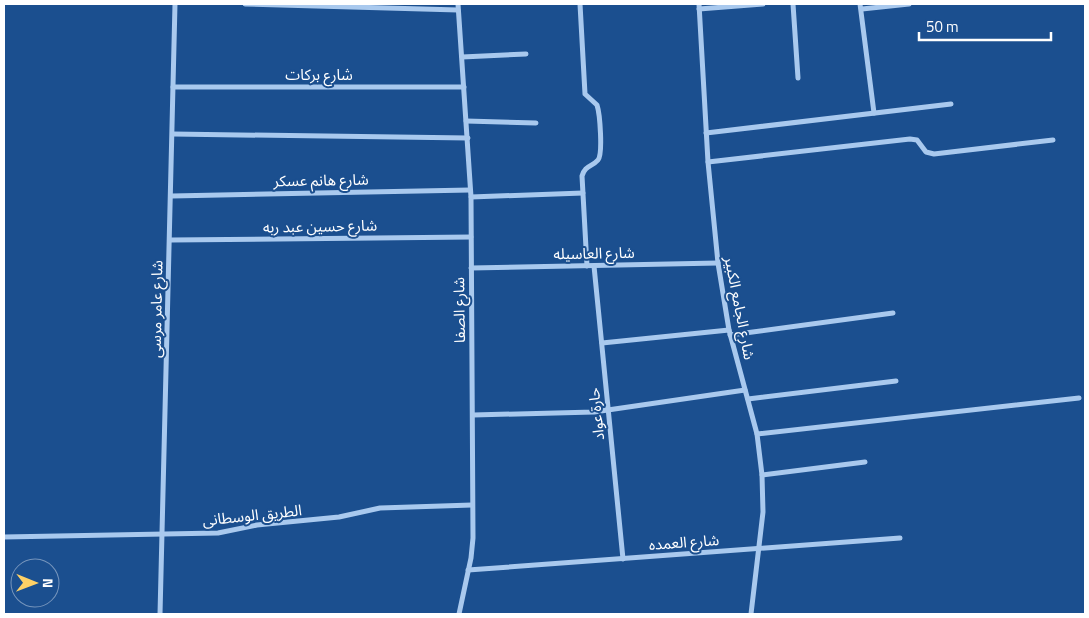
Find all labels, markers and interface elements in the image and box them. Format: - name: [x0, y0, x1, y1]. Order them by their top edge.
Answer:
- scale bar: [919, 10, 1052, 42]
- text: 50 m: [926, 15, 959, 38]
- street label: شارع بركات: [285, 63, 353, 87]
- street label: شارع هانم عسكر: [272, 168, 369, 193]
- street label: شارع حسين عبد ربه: [263, 214, 378, 239]
- street label: شارع العاسيله: [553, 241, 635, 266]
- street label: شارع الجامع الكبير: [718, 253, 761, 362]
- street label: شارع عامر مرسى: [144, 260, 169, 358]
- street label: شارع الصفا: [447, 277, 472, 343]
- street label: حارة عواد: [582, 386, 610, 441]
- street label: الطريق الوسطانى: [201, 498, 303, 532]
- street label: شارع العمده: [648, 528, 720, 557]
- north arrow: [10, 558, 60, 608]
- text: N: [38, 578, 59, 588]

